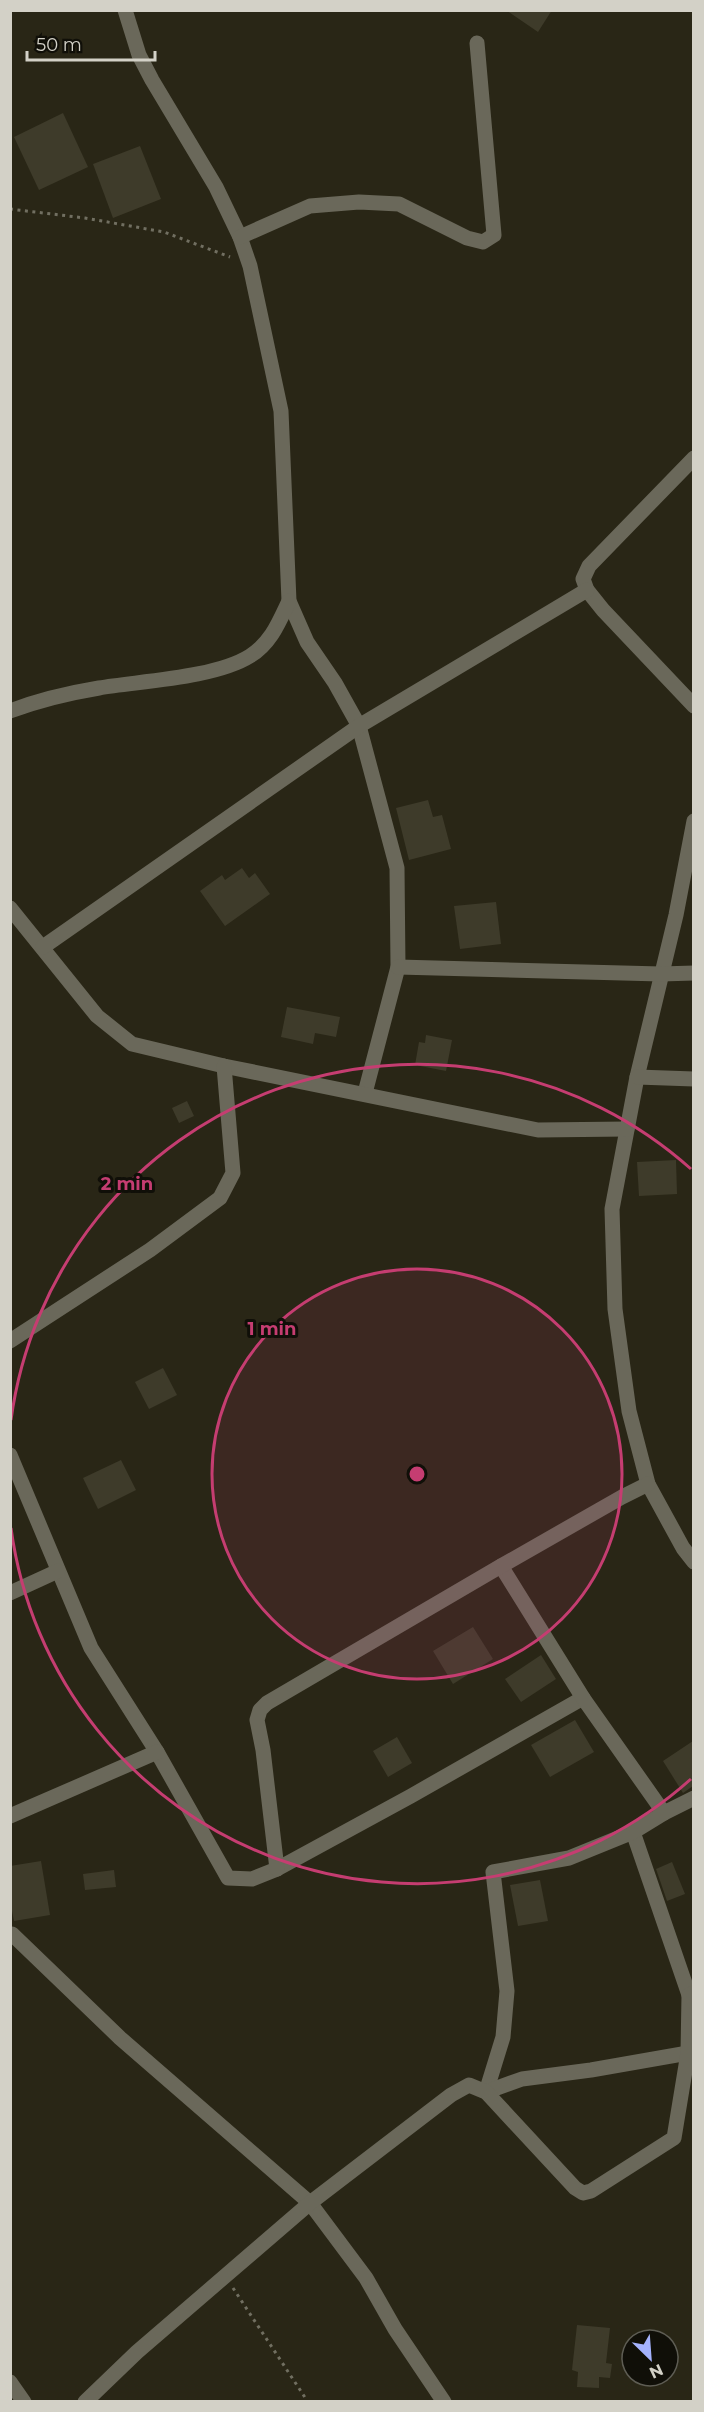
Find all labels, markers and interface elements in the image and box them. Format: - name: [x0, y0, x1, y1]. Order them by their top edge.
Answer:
- scale bar: [27, 24, 154, 62]
- text: 50 m: [36, 34, 82, 56]
- text: 2 min: [101, 1173, 153, 1195]
- text: 1 min: [248, 1318, 296, 1340]
- centre of rings: [407, 1464, 427, 1484]
- north arrow: [620, 2328, 680, 2388]
- text: N: [646, 2360, 666, 2382]

